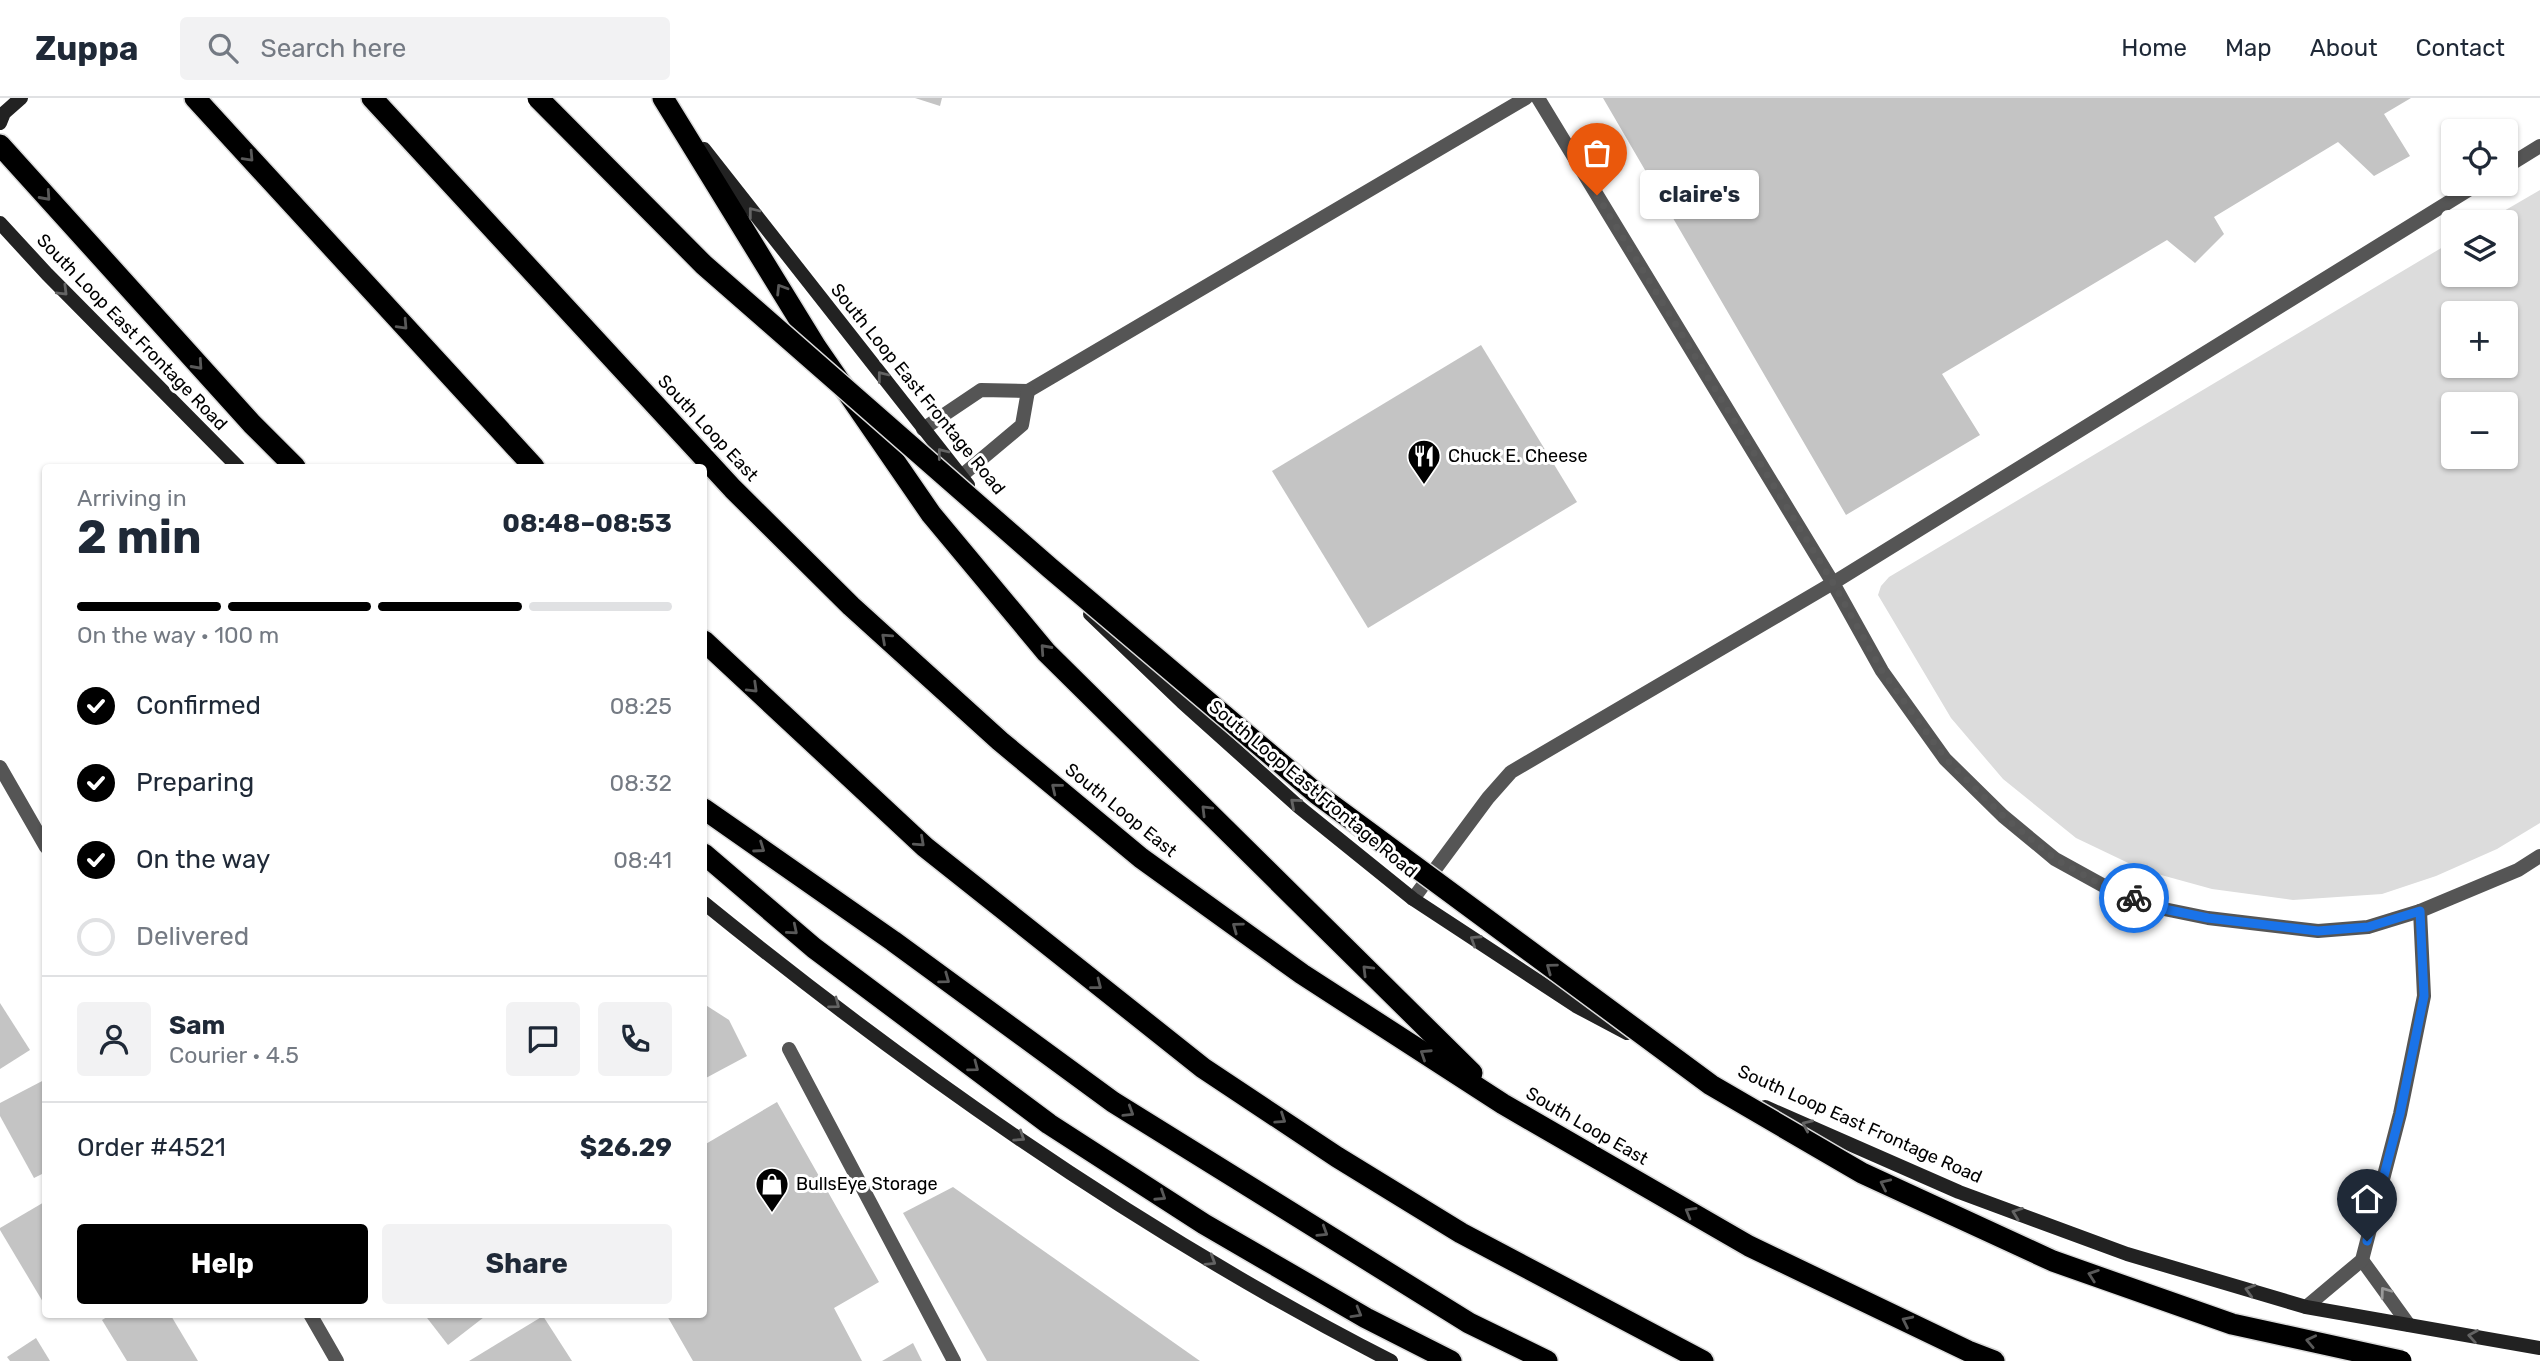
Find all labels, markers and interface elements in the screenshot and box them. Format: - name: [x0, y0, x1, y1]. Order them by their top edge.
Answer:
- search box: [180, 17, 670, 80]
- text: Zuppa: [35, 29, 138, 68]
- icon: search: [204, 29, 242, 67]
- text: Search here: [260, 33, 406, 64]
- text: Home: [2121, 34, 2187, 62]
- text: Map: [2225, 34, 2272, 62]
- text: About: [2310, 34, 2378, 62]
- text: Contact: [2416, 34, 2505, 62]
- map controls: [2441, 119, 2518, 469]
- button: locate: [2441, 119, 2518, 196]
- pin: [1567, 123, 1627, 195]
- icon: bag: [1578, 134, 1616, 172]
- one-way arrow: [241, 149, 253, 162]
- callout: claire's: [1639, 170, 1758, 220]
- text: claire's: [1659, 180, 1740, 208]
- one-way arrow: [38, 188, 50, 201]
- one-way arrow: [749, 207, 762, 220]
- button: layers: [2441, 210, 2518, 287]
- street label: South Loop East Frontage Road: [32, 229, 232, 435]
- street label: South Loop East Frontage Road: [826, 279, 1010, 499]
- one-way arrow: [55, 283, 68, 296]
- one-way arrow: [776, 283, 789, 296]
- button: +: [2441, 301, 2518, 378]
- one-way arrow: [395, 317, 407, 330]
- one-way arrow: [190, 356, 203, 369]
- street label: South Loop East: [653, 370, 763, 486]
- one-way arrow: [877, 372, 890, 384]
- button: −: [2441, 392, 2518, 469]
- restaurant icon: Chuck E. Cheese: [1405, 437, 1443, 486]
- place label: Chuck E. Cheese: [1448, 445, 1587, 467]
- one-way arrow: [937, 449, 950, 461]
- text: Arriving in: [77, 484, 187, 512]
- text: 08:48–08:53: [502, 508, 672, 539]
- text: 2 min: [77, 510, 202, 565]
- text: On the way · 100 m: [77, 621, 279, 649]
- one-way arrow: [881, 633, 894, 646]
- one-way arrow: [1040, 645, 1053, 658]
- one-way arrow: [745, 679, 758, 692]
- icon: check: [77, 687, 115, 725]
- text: Confirmed: [136, 690, 261, 721]
- text: 08:25: [610, 692, 672, 720]
- street label: South Loop East Frontage Road: [1204, 695, 1422, 883]
- street label: South Loop East: [1061, 758, 1181, 862]
- icon: check: [77, 764, 115, 802]
- text: Preparing: [136, 767, 254, 798]
- text: 08:32: [610, 769, 672, 797]
- one-way arrow: [1052, 784, 1065, 796]
- one-way arrow: [1290, 799, 1303, 811]
- one-way arrow: [1201, 805, 1214, 818]
- one-way arrow: [912, 834, 925, 846]
- one-way arrow: [752, 840, 765, 853]
- icon: check: [77, 841, 115, 879]
- text: On the way: [136, 844, 270, 875]
- text: 08:41: [613, 846, 672, 874]
- courier: [2099, 863, 2169, 933]
- icon: bike: [2115, 879, 2153, 917]
- text: Delivered: [136, 921, 249, 952]
- one-way arrow: [784, 922, 797, 934]
- one-way arrow: [1232, 922, 1244, 935]
- one-way arrow: [1470, 936, 1483, 949]
- one-way arrow: [1546, 964, 1558, 976]
- one-way arrow: [1363, 965, 1376, 978]
- one-way arrow: [937, 971, 950, 983]
- one-way arrow: [1090, 976, 1102, 989]
- one-way arrow: [827, 996, 840, 1008]
- button: person: [77, 1002, 151, 1076]
- button: chat: [506, 1002, 580, 1076]
- button: phone: [598, 1002, 672, 1076]
- text: Sam: [169, 1010, 225, 1041]
- text: Courier · 4.5: [169, 1041, 299, 1069]
- one-way arrow: [1420, 1049, 1433, 1062]
- one-way arrow: [966, 1059, 979, 1072]
- street label: South Loop East Frontage Road: [1735, 1060, 1985, 1188]
- street label: South Loop East: [1522, 1082, 1652, 1170]
- one-way arrow: [1122, 1104, 1135, 1117]
- one-way arrow: [1273, 1111, 1286, 1124]
- one-way arrow: [1802, 1119, 1814, 1133]
- one-way arrow: [1012, 1129, 1025, 1142]
- text: Order #4521: [77, 1132, 226, 1163]
- text: $26.29: [580, 1132, 672, 1163]
- shop icon: BullsEye Storage: [753, 1165, 791, 1214]
- pin: [2337, 1169, 2397, 1241]
- place label: BullsEye Storage: [796, 1173, 938, 1195]
- one-way arrow: [1880, 1178, 1892, 1192]
- icon: home: [2348, 1180, 2386, 1218]
- one-way arrow: [1154, 1188, 1167, 1201]
- one-way arrow: [1685, 1207, 1698, 1220]
- one-way arrow: [2011, 1207, 2023, 1221]
- button: Help: [77, 1224, 368, 1304]
- button: Share: [382, 1224, 672, 1304]
- one-way arrow: [1315, 1224, 1328, 1237]
- one-way arrow: [1203, 1252, 1216, 1265]
- one-way arrow: [2088, 1269, 2100, 1283]
- one-way arrow: [2245, 1284, 2257, 1299]
- one-way arrow: [2381, 1288, 2394, 1300]
- one-way arrow: [1349, 1305, 1362, 1318]
- one-way arrow: [1901, 1316, 1914, 1330]
- one-way arrow: [2467, 1329, 2479, 1344]
- one-way arrow: [2305, 1335, 2317, 1350]

